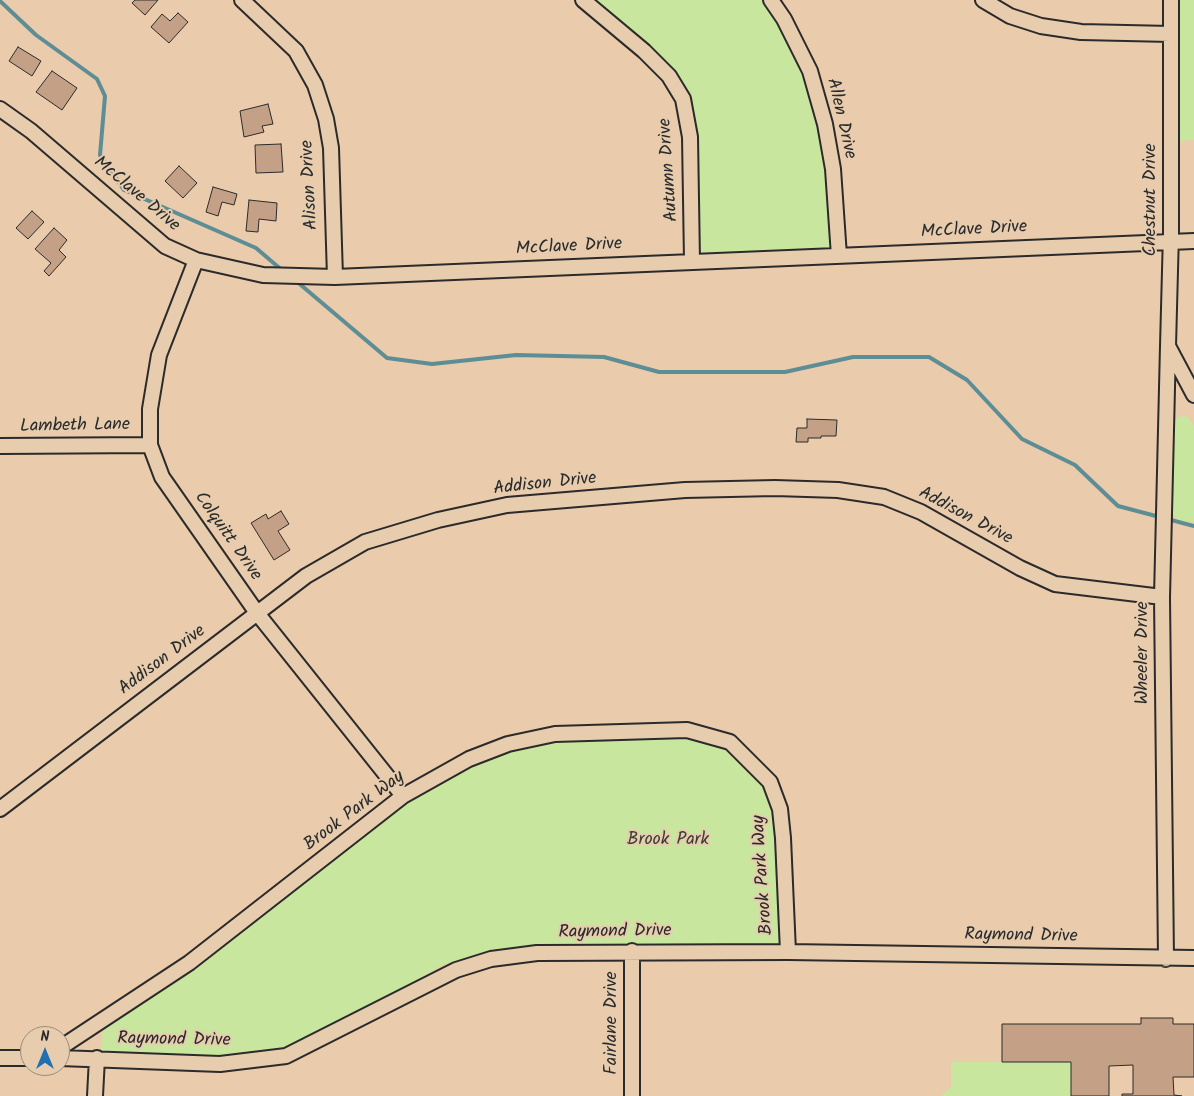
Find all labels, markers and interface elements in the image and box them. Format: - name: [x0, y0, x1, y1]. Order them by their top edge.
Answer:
- street label: Allen Drive: [820, 77, 860, 161]
- street label: Autumn Drive: [656, 117, 684, 223]
- street label: Alison Drive: [298, 140, 324, 230]
- street label: Chestnut Drive: [1141, 143, 1163, 257]
- street label: McClave Drive: [88, 153, 184, 237]
- street label: McClave Drive: [920, 217, 1028, 245]
- street label: McClave Drive: [515, 234, 623, 262]
- street label: Lambeth Lane: [20, 415, 130, 439]
- street label: Addison Drive: [492, 469, 598, 501]
- street label: Addison Drive: [914, 483, 1016, 551]
- street label: Colquitt Drive: [188, 488, 266, 586]
- street label: Wheeler Drive: [1133, 601, 1155, 705]
- street label: Addison Drive: [115, 621, 211, 701]
- street label: Brook Park Way: [301, 767, 409, 857]
- street label: Brook Park Way: [749, 814, 779, 936]
- park label: Brook Park: [627, 830, 709, 852]
- street label: Raymond Drive: [558, 921, 672, 945]
- street label: Raymond Drive: [964, 925, 1078, 949]
- street label: Fairlane Drive: [602, 971, 624, 1075]
- north arrow: [20, 1026, 70, 1076]
- text: N: [41, 1026, 49, 1048]
- street label: Raymond Drive: [117, 1029, 231, 1053]

